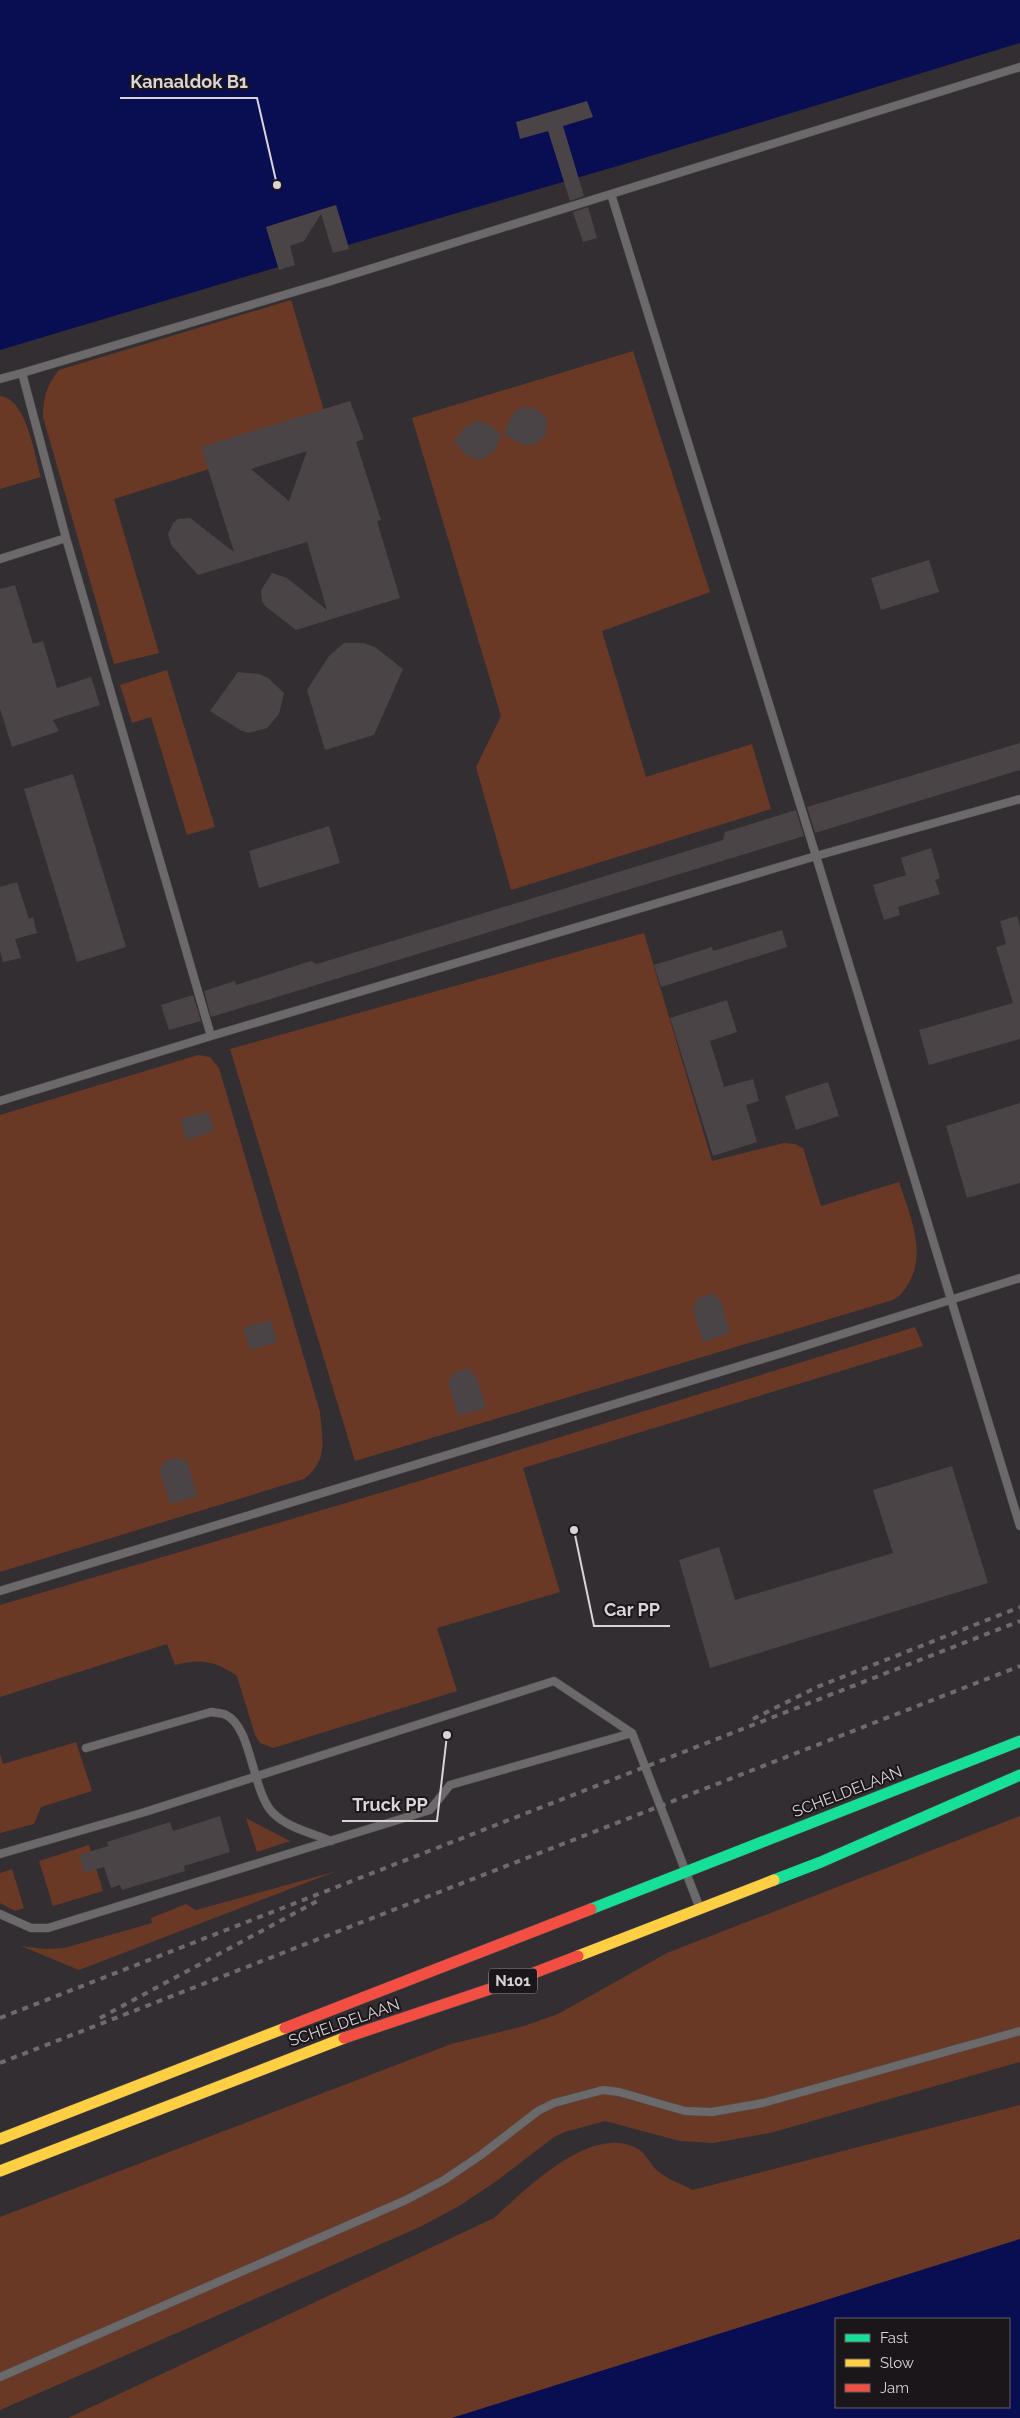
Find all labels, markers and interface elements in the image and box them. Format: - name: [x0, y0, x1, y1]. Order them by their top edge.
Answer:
- callout: Kanaaldok B1: [120, 65, 257, 98]
- text: Kanaaldok B1: [130, 71, 248, 92]
- callout: Car PP: [594, 1593, 670, 1626]
- text: Car PP: [604, 1599, 660, 1620]
- street label: SCHELDELAAN: [790, 1762, 905, 1821]
- callout: Truck PP: [342, 1788, 437, 1821]
- text: Truck PP: [352, 1794, 428, 1815]
- road number: N101: [489, 1968, 537, 1994]
- street label: SCHELDELAAN: [286, 1995, 402, 2050]
- legend: [835, 2318, 1010, 2408]
- text: Fast: [880, 2329, 908, 2347]
- text: Slow: [880, 2354, 914, 2372]
- text: Jam: [880, 2379, 909, 2397]

